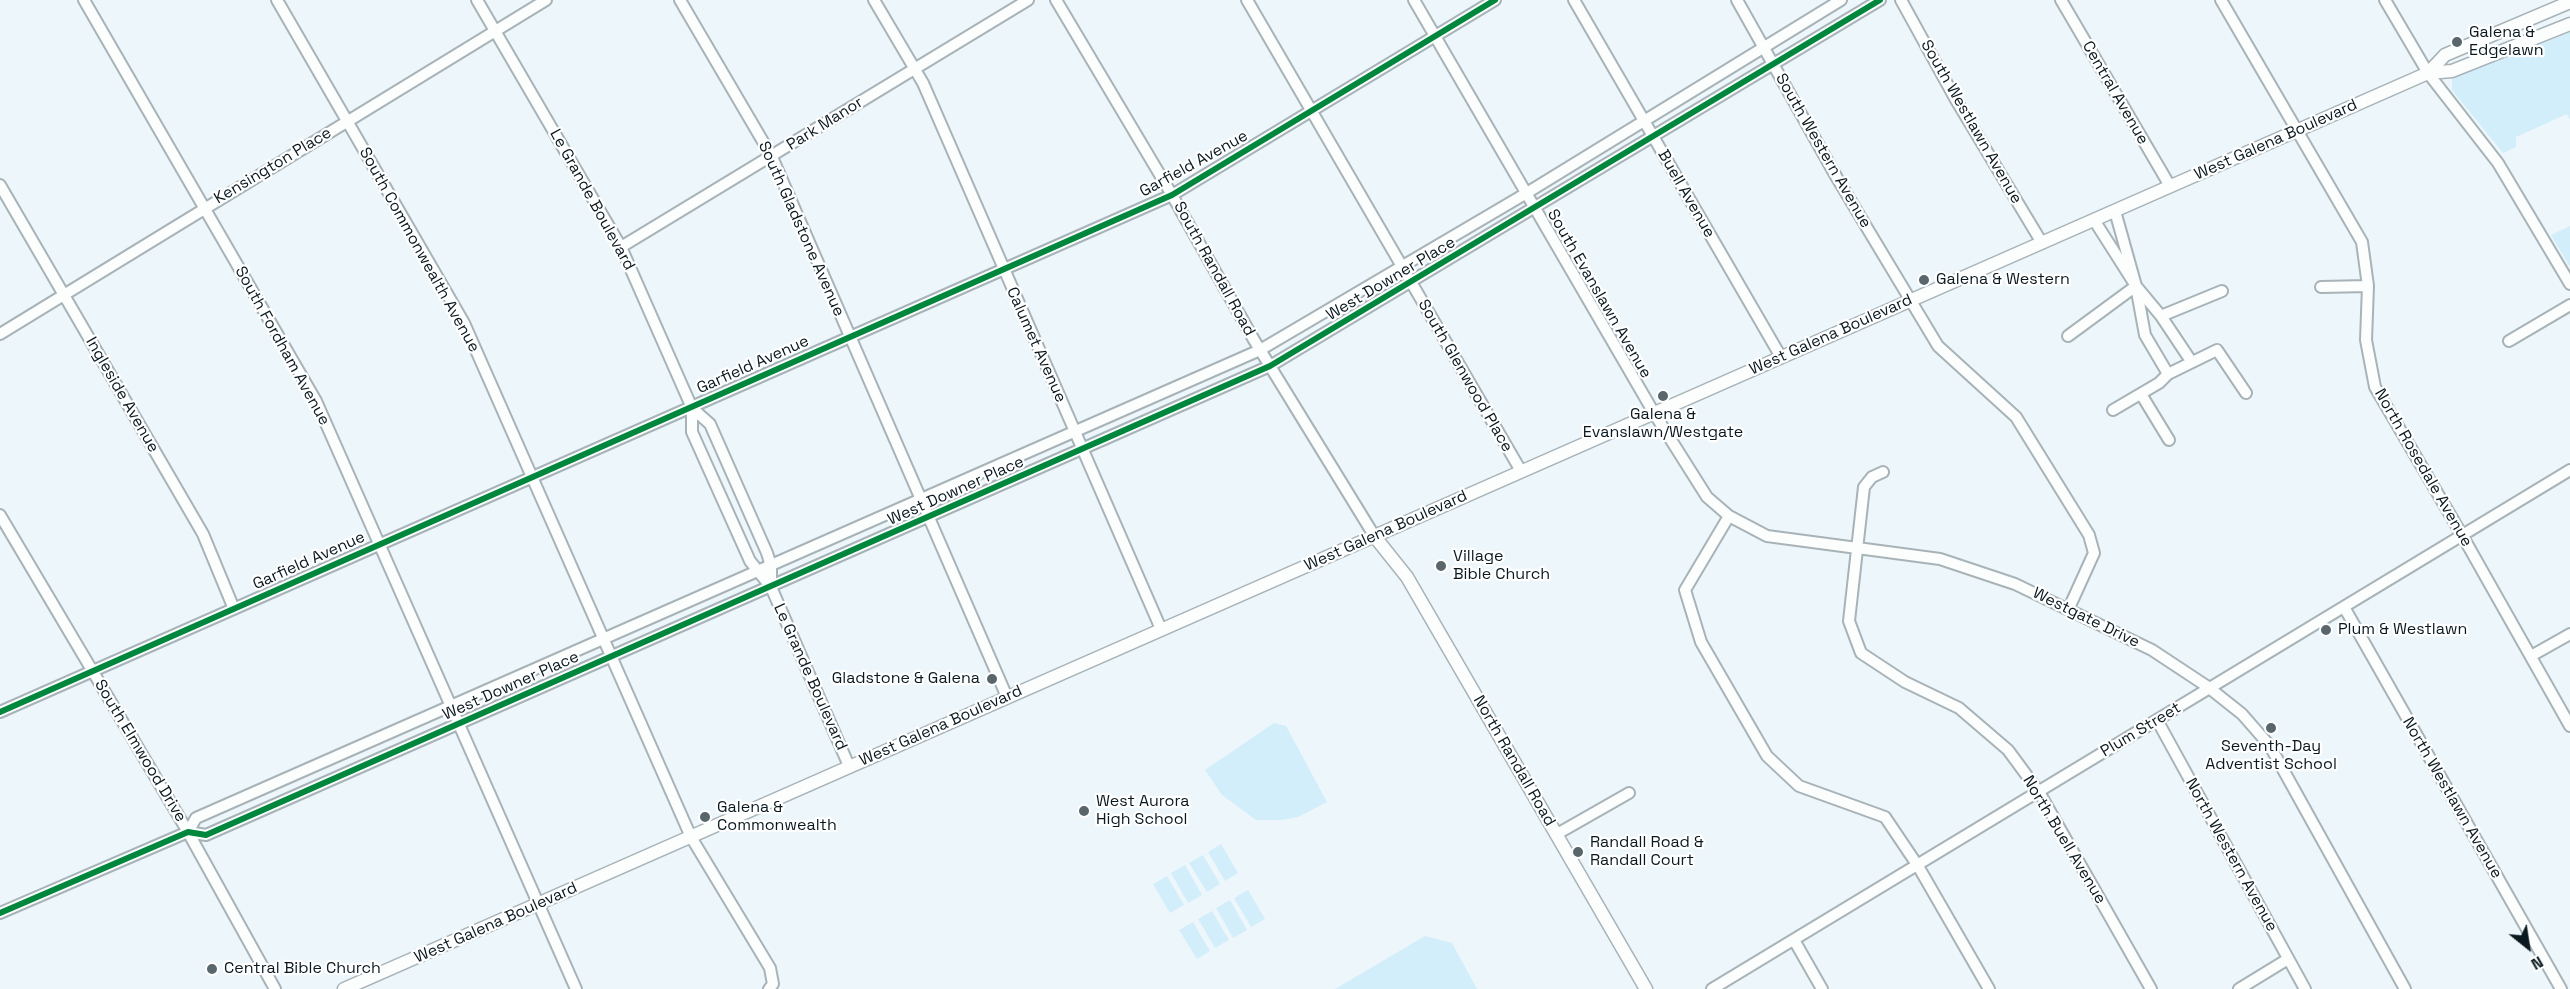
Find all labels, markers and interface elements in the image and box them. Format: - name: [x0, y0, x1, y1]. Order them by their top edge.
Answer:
- place label: Galena & Edgelawn: [2469, 23, 2544, 61]
- marker: Galena & Edgelawn: [2450, 35, 2464, 49]
- street label: South Westlawn Avenue: [1916, 37, 2026, 207]
- street label: Central Avenue: [2078, 38, 2152, 148]
- street label: South Western Avenue: [1771, 70, 1875, 232]
- street label: Park Manor: [783, 93, 867, 155]
- street label: West Galena Boulevard: [2192, 95, 2360, 185]
- street label: Kensington Place: [211, 123, 335, 209]
- street label: Le Grande Boulevard: [545, 126, 639, 274]
- street label: Garfield Avenue: [1137, 126, 1251, 202]
- street label: South Gladstone Avenue: [754, 138, 848, 320]
- street label: South Commonwealth Avenue: [355, 144, 483, 356]
- street label: Buell Avenue: [1653, 147, 1719, 241]
- street label: South Randall Road: [1169, 198, 1259, 340]
- street label: South Evanslawn Avenue: [1543, 206, 1655, 382]
- street label: West Downer Place: [1323, 233, 1459, 325]
- street label: South Fordham Avenue: [230, 263, 334, 429]
- place label: Galena & Western: [1936, 270, 2070, 290]
- marker: Galena & Western: [1917, 273, 1931, 287]
- street label: Calumet Avenue: [1002, 284, 1070, 406]
- street label: West Galena Boulevard: [1747, 290, 1915, 380]
- street label: South Glenwood Place: [1413, 296, 1517, 456]
- street label: Garfield Avenue: [694, 332, 812, 398]
- street label: Ingleside Avenue: [81, 334, 163, 456]
- street label: North Rosedale Avenue: [2370, 386, 2476, 550]
- marker: Galena & Evanslawn/Westgate: [1656, 389, 1670, 403]
- place label: Galena & Evanslawn/Westgate: [1583, 405, 1743, 443]
- street label: West Downer Place: [885, 452, 1027, 530]
- street label: West Galena Boulevard: [1302, 486, 1470, 576]
- street label: Garfield Avenue: [250, 528, 368, 594]
- place label: Village Bible Church: [1453, 547, 1550, 585]
- marker: Village Bible Church: [1434, 559, 1448, 573]
- street label: Westgate Drive: [2029, 584, 2143, 652]
- street label: Le Grande Boulevard: [769, 601, 851, 753]
- place label: Plum & Westlawn: [2338, 620, 2467, 640]
- marker: Plum & Westlawn: [2319, 623, 2333, 637]
- street label: West Downer Place: [440, 647, 582, 725]
- place label: Gladstone & Galena: [832, 669, 980, 689]
- marker: Gladstone & Galena: [985, 672, 999, 686]
- street label: South Elmwood Drive: [90, 676, 190, 826]
- street label: West Galena Boulevard: [857, 681, 1025, 771]
- street label: North Randall Road: [1469, 692, 1559, 830]
- street label: Plum Street: [2097, 699, 2185, 761]
- street label: North Westlawn Avenue: [2398, 714, 2506, 882]
- marker: Seventh-Day Adventist School: [2264, 721, 2278, 735]
- place label: Seventh-Day Adventist School: [2205, 737, 2337, 775]
- street label: North Buell Avenue: [2018, 772, 2110, 908]
- street label: North Western Avenue: [2181, 775, 2281, 935]
- place label: West Aurora High School: [1096, 792, 1189, 830]
- place label: Galena & Commonwealth: [717, 798, 837, 836]
- marker: West Aurora High School: [1077, 804, 1091, 818]
- marker: Galena & Commonwealth: [698, 810, 712, 824]
- place label: Randall Road & Randall Court: [1590, 833, 1704, 871]
- marker: Randall Road & Randall Court: [1571, 845, 1585, 859]
- street label: West Galena Boulevard: [412, 878, 580, 968]
- north arrow: [2498, 917, 2558, 977]
- text: N: [2527, 951, 2547, 975]
- place label: Central Bible Church: [224, 959, 381, 979]
- marker: Central Bible Church: [205, 962, 219, 976]

